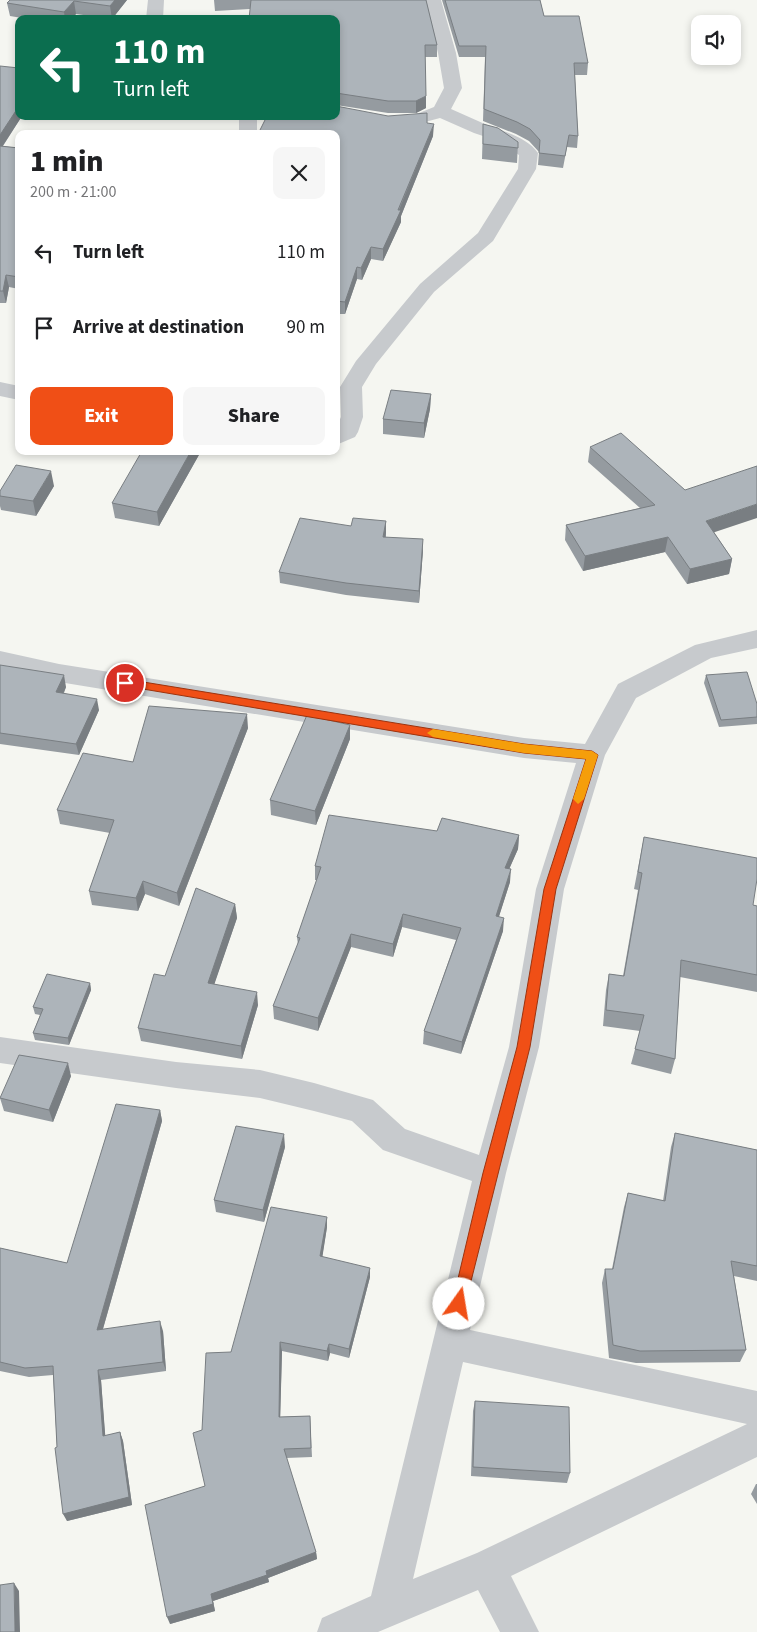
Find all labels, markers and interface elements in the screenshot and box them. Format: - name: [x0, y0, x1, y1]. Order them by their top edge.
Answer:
- map controls: [691, 15, 741, 65]
- button: sound: [691, 15, 741, 65]
- text: 110 m: [113, 27, 205, 77]
- icon: left: [30, 35, 95, 100]
- text: Turn left: [113, 73, 189, 105]
- text: 1 min: [30, 140, 104, 183]
- button: close: [273, 147, 325, 199]
- text: 200 m · 21:00: [30, 181, 117, 203]
- icon: left: [30, 239, 58, 267]
- text: Turn left: [73, 239, 144, 266]
- text: 110 m: [277, 239, 325, 266]
- icon: arrive: [30, 314, 58, 342]
- text: Arrive at destination: [73, 314, 244, 341]
- text: 90 m: [287, 314, 325, 341]
- button: Exit: [30, 387, 173, 445]
- button: Share: [183, 387, 325, 445]
- pin: [104, 662, 146, 704]
- icon: arrive: [111, 669, 139, 697]
- position arrow: [432, 1277, 484, 1329]

